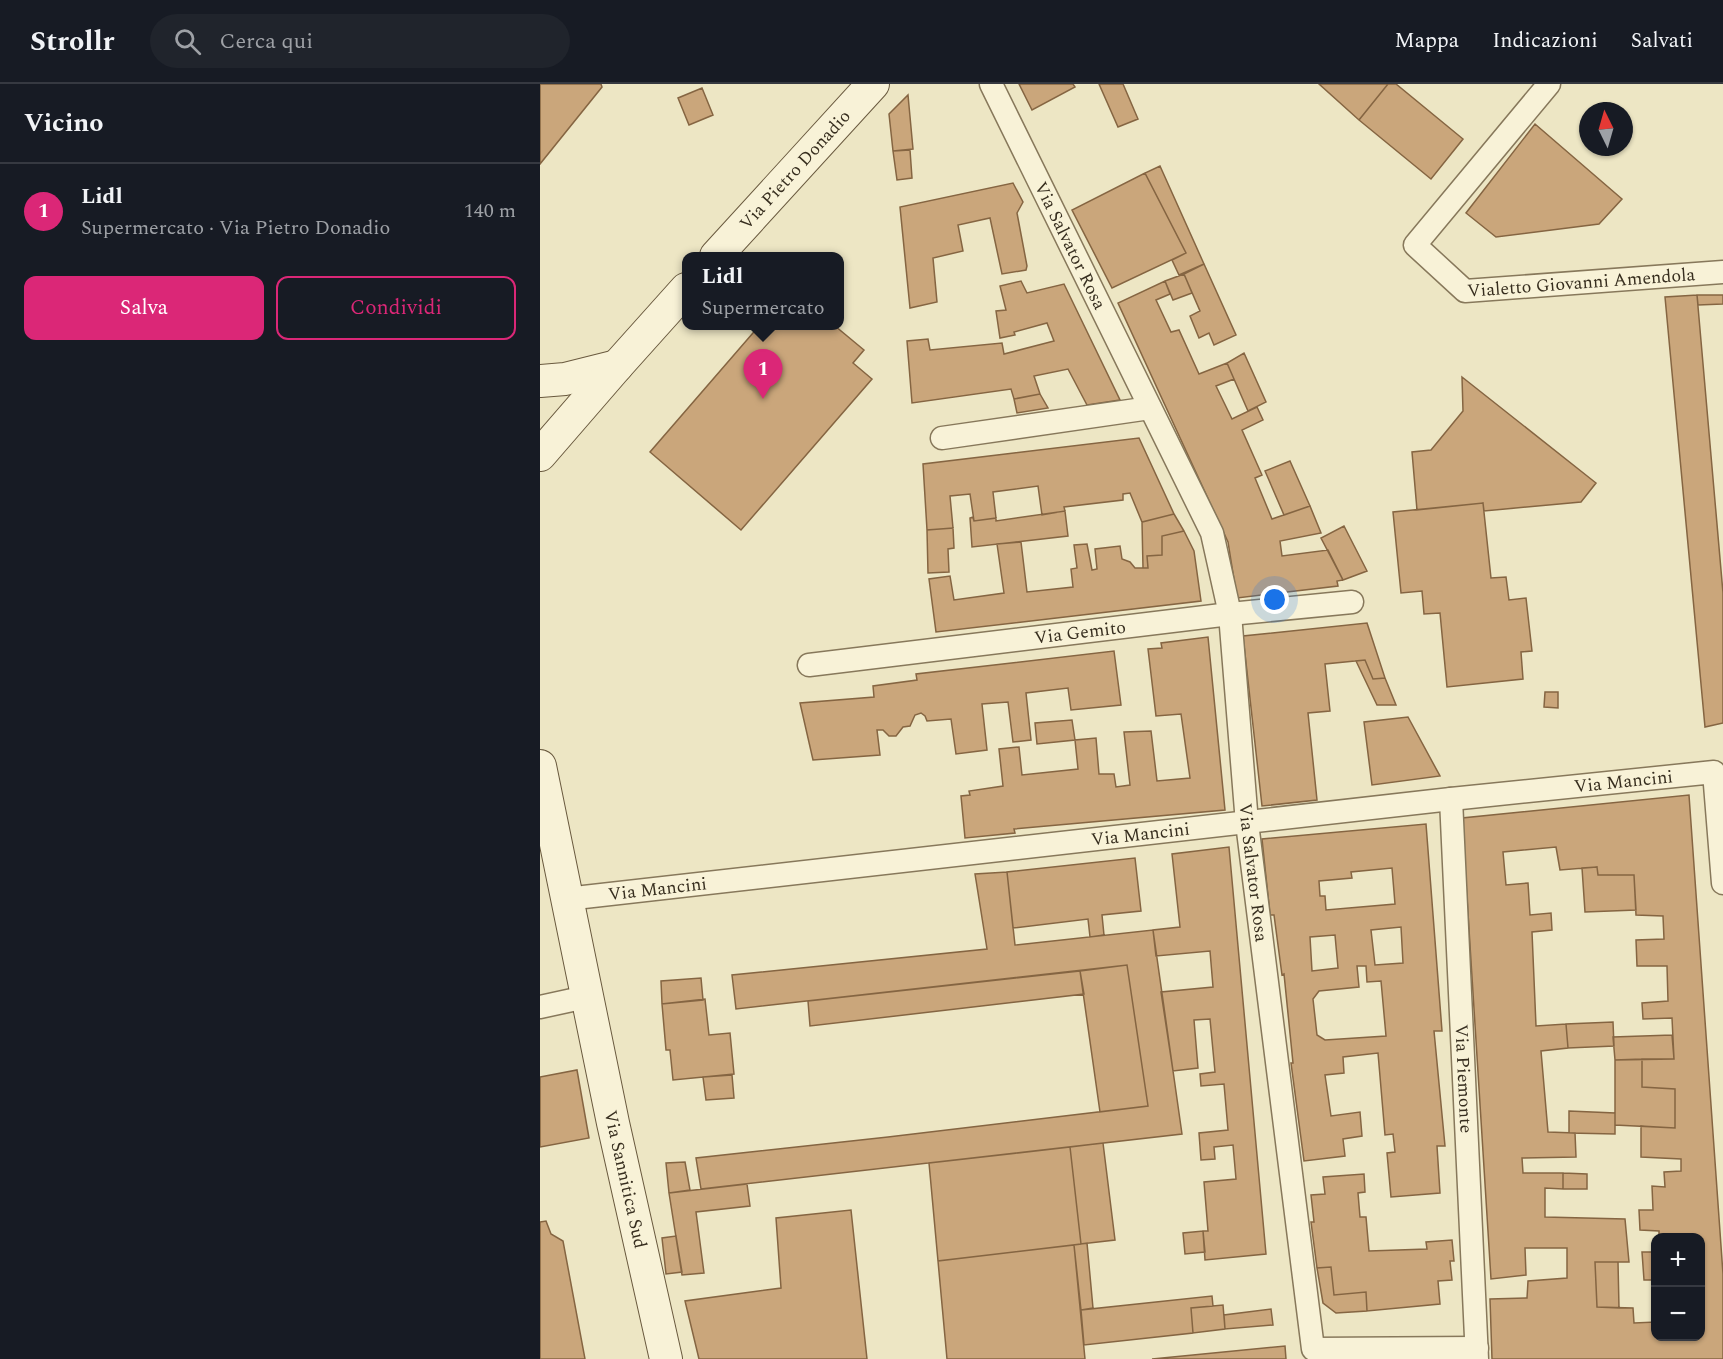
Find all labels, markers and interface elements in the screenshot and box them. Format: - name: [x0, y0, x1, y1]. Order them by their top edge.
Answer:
- search box: [150, 14, 570, 68]
- text: Strollr: [30, 20, 114, 63]
- icon: search: [171, 25, 204, 58]
- text: Cerca qui: [219, 25, 313, 58]
- text: Mappa: [1395, 25, 1459, 57]
- text: Indicazioni: [1492, 25, 1598, 57]
- text: Salvati: [1631, 25, 1693, 57]
- north arrow: [1579, 102, 1633, 156]
- text: Vicino: [24, 103, 104, 143]
- street label: Via Pietro Donadio: [733, 103, 857, 236]
- street label: Via Salvator Rosa: [1028, 177, 1114, 314]
- text: Lidl: [81, 180, 123, 213]
- text: 1: [38, 196, 49, 226]
- text: 140 m: [464, 196, 516, 226]
- text: Supermercato · Via Pietro Donadio: [81, 213, 390, 243]
- popup: [682, 252, 844, 330]
- text: Lidl: [702, 260, 743, 293]
- street label: Vialetto Giovanni Amendola: [1466, 261, 1696, 304]
- button: Salva: [24, 276, 264, 340]
- button: Condividi: [276, 276, 516, 340]
- text: Supermercato: [702, 293, 824, 323]
- pin: 1: [744, 350, 782, 399]
- your location: [1260, 585, 1289, 614]
- street label: Via Gemito: [1033, 613, 1127, 651]
- street label: Via Mancini: [1573, 763, 1674, 800]
- street label: Via Salvator Rosa: [1232, 802, 1275, 944]
- street label: Via Mancini: [1090, 815, 1191, 853]
- street label: Via Mancini: [607, 870, 708, 908]
- street label: Via Piemonte: [1448, 1024, 1480, 1134]
- street label: Via Sannitica Sud: [597, 1108, 654, 1251]
- map controls: [1651, 1233, 1705, 1341]
- button: +: [1651, 1233, 1705, 1287]
- button: −: [1651, 1287, 1705, 1341]

